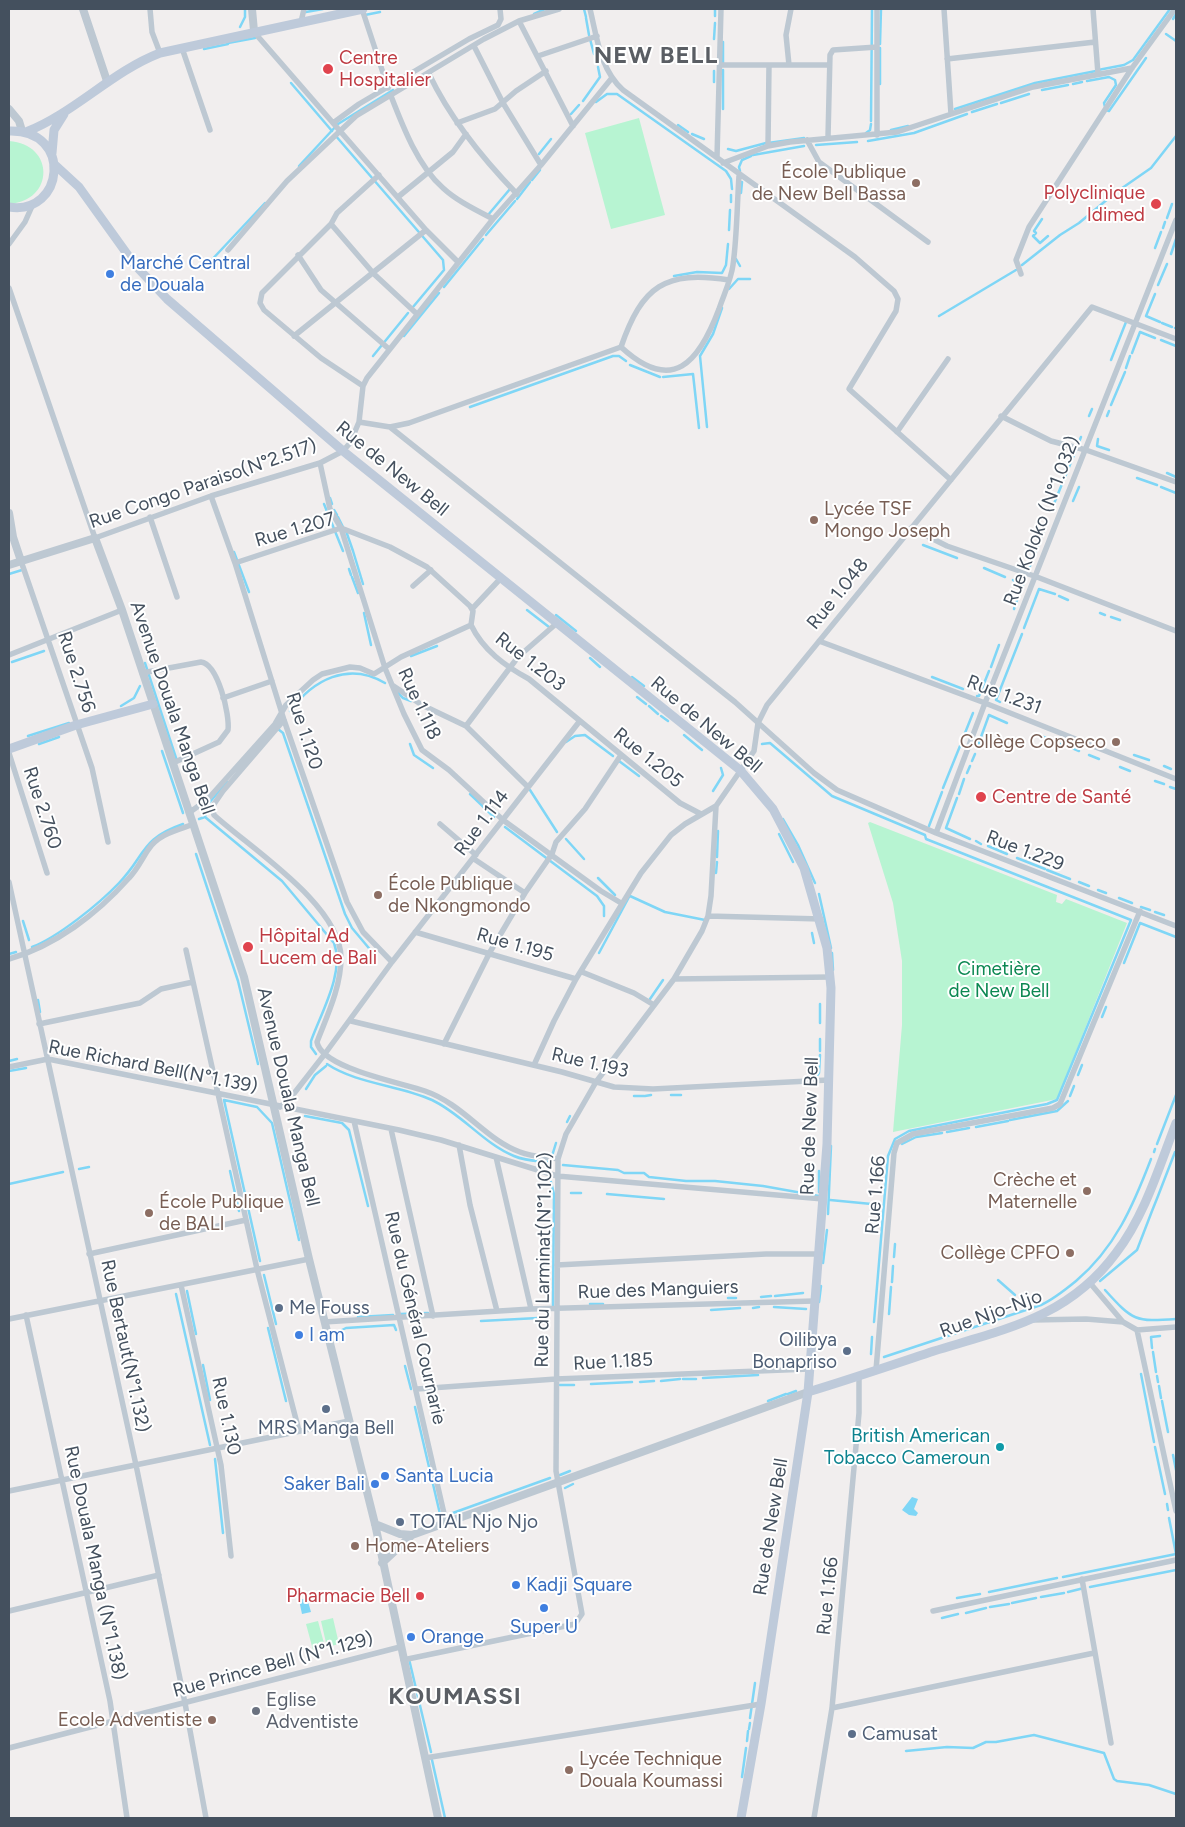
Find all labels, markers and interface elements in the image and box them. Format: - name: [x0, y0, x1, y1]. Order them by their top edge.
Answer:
- district label: NEW BELL: [593, 42, 719, 70]
- place label: Centre Hospitalier: [339, 47, 431, 91]
- marker: Centre Hospitalier: [321, 62, 335, 76]
- place label: École Publique de New Bell Bassa: [752, 161, 906, 205]
- marker: École Publique de New Bell Bassa: [910, 177, 922, 189]
- place label: Polyclinique Idimed: [1043, 182, 1145, 226]
- marker: Polyclinique Idimed: [1149, 197, 1163, 211]
- place label: Marché Central de Douala: [120, 252, 250, 296]
- marker: Marché Central de Douala: [104, 268, 116, 280]
- street label: Rue de New Bell: [331, 417, 453, 521]
- street label: Rue Koloko (N°1.032): [999, 433, 1085, 609]
- street label: Rue Congo Paraiso(N°2.517): [86, 434, 320, 534]
- place label: Lycée TSF Mongo Joseph: [824, 498, 950, 542]
- street label: Rue 1.207: [252, 508, 338, 552]
- marker: Lycée TSF Mongo Joseph: [808, 514, 820, 526]
- street label: Rue 1.048: [802, 554, 874, 634]
- street label: Avenue Douala Manga Bell: [125, 598, 219, 818]
- street label: Rue 1.203: [490, 628, 570, 696]
- street label: Rue 2.756: [52, 629, 100, 715]
- street label: Rue 1.118: [392, 664, 446, 744]
- street label: Rue 1.231: [963, 670, 1045, 720]
- street label: Rue de New Bell: [646, 672, 766, 778]
- street label: Rue 1.120: [281, 689, 327, 773]
- street label: Rue 1.205: [609, 723, 687, 793]
- place label: Collège Copseco: [960, 731, 1106, 753]
- marker: Collège Copseco: [1110, 736, 1122, 748]
- street label: Rue 2.760: [18, 764, 66, 852]
- street label: Rue 1.114: [450, 785, 514, 861]
- place label: Centre de Santé: [992, 786, 1131, 808]
- marker: Centre de Santé: [974, 790, 988, 804]
- street label: Rue 1.229: [983, 826, 1067, 876]
- place label: École Publique de Nkongmondo: [388, 873, 531, 917]
- marker: École Publique de Nkongmondo: [372, 889, 384, 901]
- street label: Rue 1.195: [474, 923, 556, 967]
- place label: Hôpital Ad Lucem de Bali: [259, 925, 377, 969]
- marker: Hôpital Ad Lucem de Bali: [241, 940, 255, 954]
- park label: Cimetière de New Bell: [949, 958, 1049, 1002]
- street label: Avenue Douala Manga Bell: [252, 985, 324, 1209]
- street label: Rue Richard Bell(N°1.139): [46, 1036, 260, 1098]
- street label: Rue 1.193: [549, 1043, 631, 1083]
- street label: Rue de New Bell: [796, 1056, 824, 1196]
- street label: Rue du Larminat(N°1.102): [531, 1152, 557, 1368]
- street label: Rue 1.166: [861, 1155, 891, 1235]
- place label: Crèche et Maternelle: [988, 1169, 1077, 1213]
- marker: Crèche et Maternelle: [1081, 1185, 1093, 1197]
- place label: École Publique de BALI: [159, 1191, 284, 1235]
- marker: École Publique de BALI: [143, 1207, 155, 1219]
- street label: Rue du Général Cournarie: [379, 1209, 451, 1427]
- place label: Collège CPFO: [941, 1242, 1060, 1264]
- marker: Collège CPFO: [1064, 1247, 1076, 1259]
- street label: Rue Bertaut(N°1.132): [96, 1257, 154, 1435]
- street label: Rue des Manguiers: [577, 1276, 739, 1304]
- street label: Rue Njo-Njo: [937, 1285, 1045, 1343]
- place label: Me Fouss: [289, 1297, 370, 1319]
- marker: Me Fouss: [273, 1302, 285, 1314]
- place label: I am: [309, 1324, 345, 1346]
- marker: I am: [293, 1329, 305, 1341]
- place label: Oilibya Bonapriso: [752, 1329, 837, 1373]
- marker: Oilibya Bonapriso: [841, 1345, 853, 1357]
- street label: Rue 1.185: [573, 1349, 653, 1375]
- street label: Rue 1.130: [207, 1375, 245, 1457]
- marker: MRS Manga Bell: [320, 1403, 332, 1415]
- place label: MRS Manga Bell: [258, 1417, 394, 1439]
- place label: British American Tobacco Cameroun: [824, 1425, 990, 1469]
- marker: British American Tobacco Cameroun: [994, 1441, 1006, 1453]
- street label: Rue Douala Manga (N°1.138): [59, 1444, 131, 1682]
- street label: Rue de New Bell: [749, 1457, 793, 1597]
- place label: Santa Lucia: [395, 1465, 493, 1487]
- marker: Santa Lucia: [379, 1470, 391, 1482]
- place label: Saker Bali: [283, 1473, 365, 1495]
- marker: Saker Bali: [369, 1478, 381, 1490]
- place label: TOTAL Njo Njo: [410, 1511, 538, 1533]
- marker: TOTAL Njo Njo: [394, 1516, 406, 1528]
- place label: Home-Ateliers: [365, 1535, 489, 1557]
- marker: Home-Ateliers: [349, 1540, 361, 1552]
- street label: Rue 1.166: [813, 1556, 843, 1636]
- place label: Kadji Square: [526, 1574, 632, 1596]
- marker: Kadji Square: [510, 1579, 522, 1591]
- place label: Pharmacie Bell: [286, 1585, 410, 1607]
- marker: Pharmacie Bell: [414, 1590, 426, 1602]
- marker: Super U: [538, 1602, 550, 1614]
- place label: Super U: [510, 1616, 578, 1638]
- place label: Orange: [421, 1626, 484, 1648]
- street label: Rue Prince Bell (N°1.129): [170, 1627, 376, 1703]
- marker: Orange: [405, 1631, 417, 1643]
- district label: KOUMASSI: [387, 1683, 523, 1711]
- place label: Eglise Adventiste: [266, 1689, 358, 1733]
- marker: Eglise Adventiste: [250, 1705, 262, 1717]
- place label: Ecole Adventiste: [58, 1709, 202, 1731]
- marker: Ecole Adventiste: [206, 1714, 218, 1726]
- place label: Camusat: [862, 1723, 938, 1745]
- marker: Camusat: [846, 1728, 858, 1740]
- place label: Lycée Technique Douala Koumassi: [579, 1748, 723, 1792]
- marker: Lycée Technique Douala Koumassi: [563, 1764, 575, 1776]

